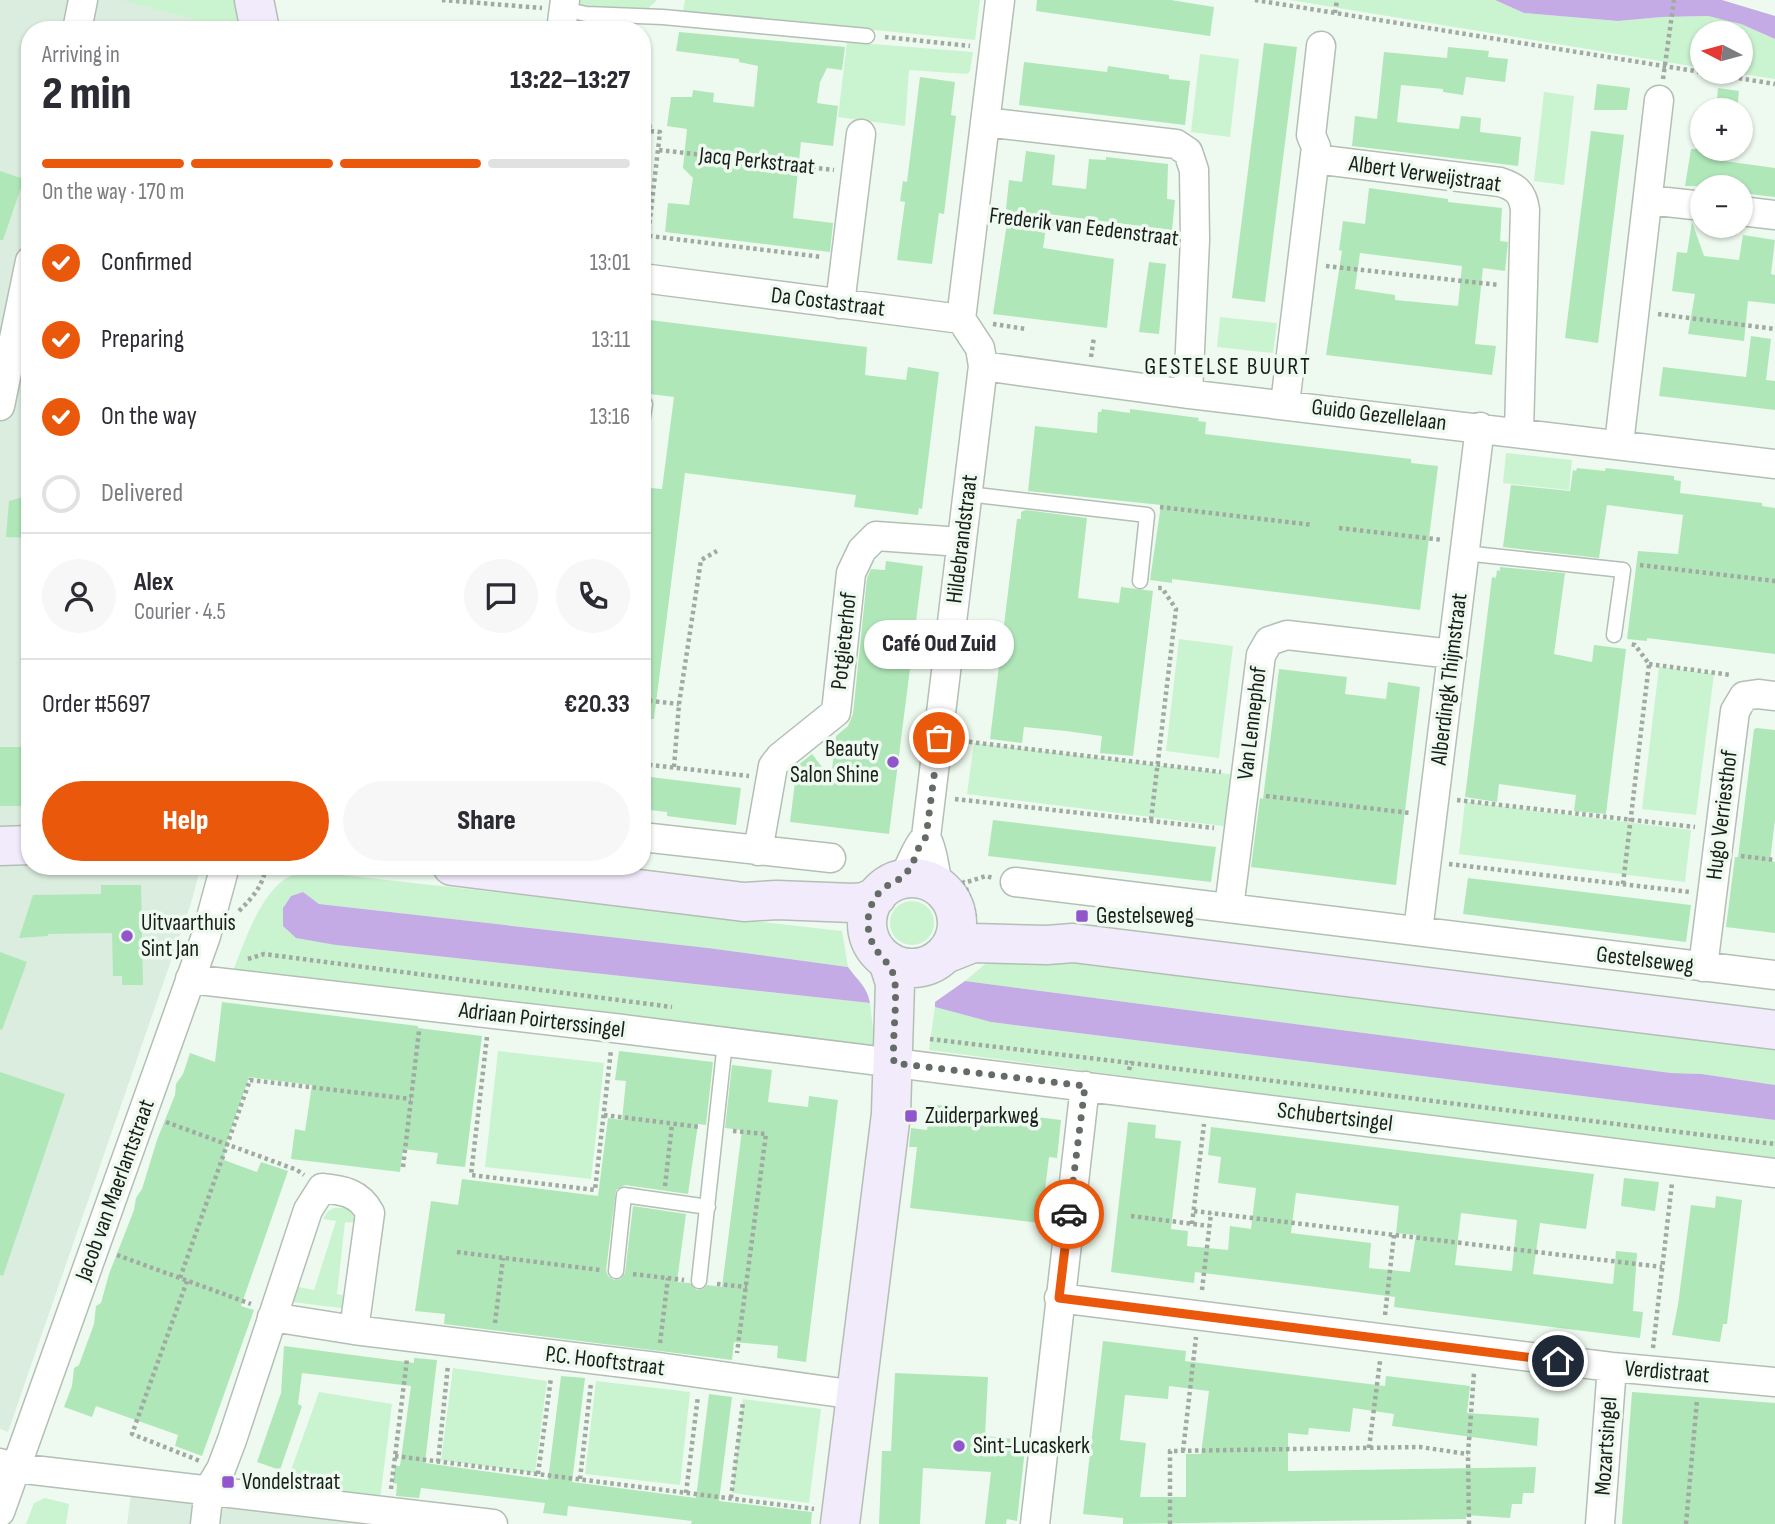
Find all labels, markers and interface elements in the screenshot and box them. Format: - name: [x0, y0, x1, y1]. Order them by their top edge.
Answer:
- north arrow: [1690, 21, 1754, 84]
- map controls: [1690, 21, 1753, 238]
- text: Arriving in: [42, 41, 120, 69]
- text: 13:22–13:27: [510, 65, 630, 96]
- text: 2 min: [42, 67, 131, 122]
- button: +: [1690, 98, 1753, 161]
- street label: Jacq Perkstraat: [697, 141, 816, 181]
- street label: Albert Verweijstraat: [1346, 149, 1503, 199]
- button: −: [1690, 175, 1753, 238]
- text: On the way · 170 m: [42, 178, 184, 206]
- street label: Frederik van Eedenstraat: [988, 201, 1180, 253]
- icon: check: [42, 244, 80, 282]
- text: Confirmed: [101, 247, 192, 278]
- text: 13:01: [590, 249, 630, 277]
- street label: Da Costastraat: [770, 281, 886, 323]
- icon: check: [42, 321, 80, 359]
- text: Preparing: [101, 324, 184, 355]
- text: 13:11: [592, 326, 630, 354]
- district label: GESTELSE BUURT: [1144, 352, 1312, 381]
- street label: Guido Gezellelaan: [1310, 393, 1448, 437]
- icon: check: [42, 398, 80, 436]
- text: On the way: [101, 401, 197, 432]
- text: 13:16: [590, 403, 630, 431]
- street label: Hildebrandstraat: [940, 473, 984, 605]
- text: Delivered: [101, 478, 183, 509]
- button: person: [42, 559, 116, 633]
- button: chat: [464, 559, 538, 633]
- button: phone: [556, 559, 630, 633]
- text: Alex: [134, 567, 174, 598]
- street label: Potgieterhof: [825, 591, 863, 691]
- street label: Alberdingk Thijmstraat: [1424, 591, 1473, 768]
- text: Courier · 4.5: [134, 598, 226, 626]
- callout: Café Oud Zuid: [864, 619, 1014, 668]
- text: Café Oud Zuid: [882, 630, 996, 658]
- street label: Van Lennephof: [1231, 664, 1273, 781]
- text: Order #5697: [42, 689, 150, 720]
- text: €20.33: [564, 689, 630, 720]
- pin: [909, 708, 969, 768]
- icon: bag: [920, 719, 958, 757]
- place label: Beauty Salon Shine: [790, 735, 879, 789]
- street label: Hugo Verriesthof: [1700, 748, 1744, 881]
- marker: Beauty Salon Shine: [885, 754, 901, 770]
- button: Help: [42, 781, 329, 861]
- button: Share: [343, 781, 630, 861]
- place label: Gestelseweg: [1096, 902, 1194, 930]
- marker: Gestelseweg: [1074, 908, 1090, 924]
- place label: Uitvaarthuis Sint Jan: [141, 909, 236, 963]
- marker: Uitvaarthuis Sint Jan: [119, 928, 135, 944]
- street label: Gestelseweg: [1595, 940, 1695, 980]
- street label: Adriaan Poirterssingel: [456, 996, 627, 1044]
- street label: Jacob van Maerlantstraat: [69, 1096, 161, 1285]
- street label: Schubertsingel: [1276, 1096, 1394, 1138]
- place label: Zuiderparkweg: [925, 1102, 1039, 1130]
- marker: Zuiderparkweg: [903, 1108, 919, 1124]
- courier: [1034, 1179, 1104, 1249]
- icon: car: [1050, 1195, 1088, 1233]
- pin: [1528, 1331, 1588, 1391]
- street label: P.C. Hooftstraat: [544, 1340, 666, 1382]
- icon: home: [1539, 1342, 1577, 1380]
- street label: Verdistraat: [1623, 1354, 1711, 1390]
- street label: Mozartsingel: [1589, 1396, 1623, 1496]
- place label: Sint-Lucaskerk: [973, 1432, 1090, 1460]
- marker: Sint-Lucaskerk: [951, 1438, 967, 1454]
- place label: Vondelstraat: [242, 1468, 340, 1496]
- marker: Vondelstraat: [220, 1474, 236, 1490]

